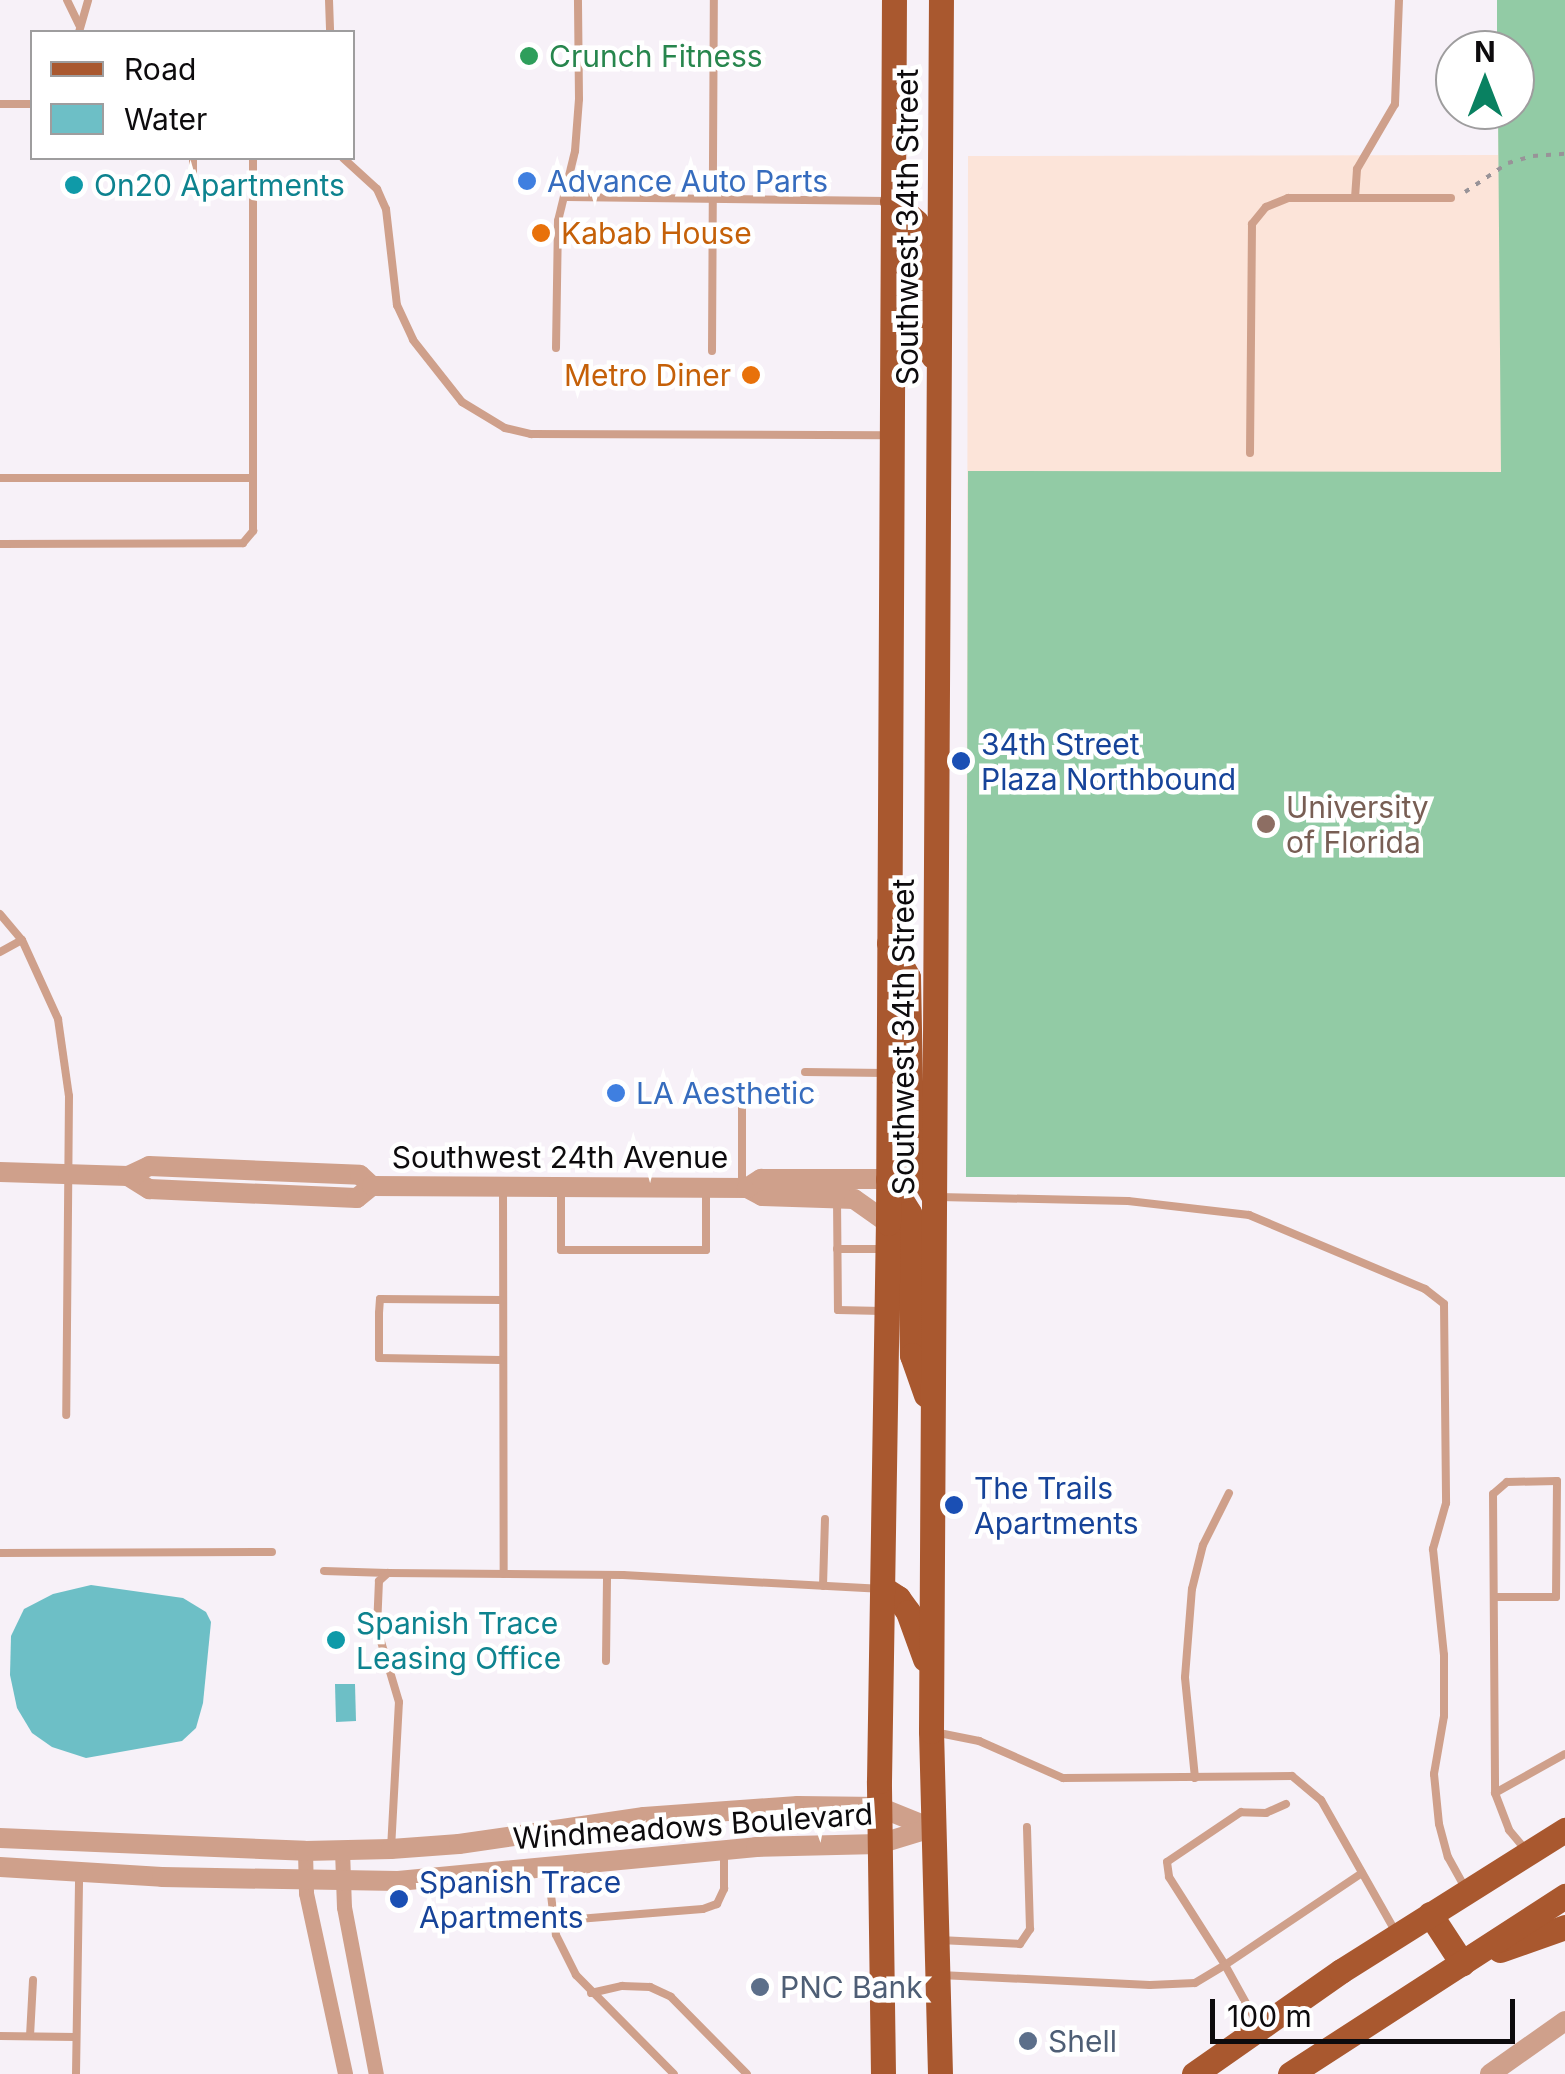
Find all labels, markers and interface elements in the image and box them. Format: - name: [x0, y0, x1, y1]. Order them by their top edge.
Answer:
- legend: [30, 30, 355, 160]
- north arrow: [1435, 30, 1535, 130]
- text: N: [1474, 35, 1496, 69]
- place label: Crunch Fitness: [549, 38, 763, 74]
- marker: Crunch Fitness: [518, 45, 540, 67]
- text: Road: [124, 51, 196, 87]
- street label: Southwest 34th Street: [889, 69, 925, 385]
- text: Water: [124, 101, 207, 137]
- place label: Advance Auto Parts: [547, 163, 828, 199]
- place label: On20 Apartments: [94, 167, 345, 203]
- marker: Advance Auto Parts: [516, 170, 538, 192]
- marker: On20 Apartments: [63, 174, 85, 196]
- place label: Kabab House: [561, 215, 752, 251]
- marker: Kabab House: [530, 222, 552, 244]
- place label: Metro Diner: [564, 357, 731, 393]
- marker: Metro Diner: [740, 364, 762, 386]
- place label: 34th Street Plaza Northbound: [981, 726, 1236, 796]
- marker: 34th Street Plaza Northbound: [950, 750, 972, 772]
- place label: University of Florida: [1286, 789, 1429, 860]
- marker: University of Florida: [1255, 813, 1277, 835]
- street label: Southwest 34th Street: [885, 879, 921, 1195]
- place label: LA Aesthetic: [636, 1075, 815, 1111]
- marker: LA Aesthetic: [605, 1082, 627, 1104]
- street label: Southwest 24th Avenue: [392, 1139, 728, 1175]
- place label: The Trails Apartments: [974, 1470, 1139, 1540]
- marker: The Trails Apartments: [943, 1494, 965, 1516]
- place label: Spanish Trace Leasing Office: [356, 1605, 561, 1676]
- marker: Spanish Trace Leasing Office: [325, 1629, 347, 1651]
- street label: Windmeadows Boulevard: [512, 1795, 874, 1857]
- place label: Spanish Trace Apartments: [419, 1864, 621, 1934]
- marker: Spanish Trace Apartments: [388, 1888, 410, 1910]
- place label: PNC Bank: [780, 1969, 923, 2005]
- marker: PNC Bank: [749, 1976, 771, 1998]
- scale bar: [1215, 1979, 1520, 2041]
- text: 100 m: [1227, 1998, 1312, 2034]
- place label: Shell: [1048, 2023, 1117, 2059]
- marker: Shell: [1017, 2030, 1039, 2052]

